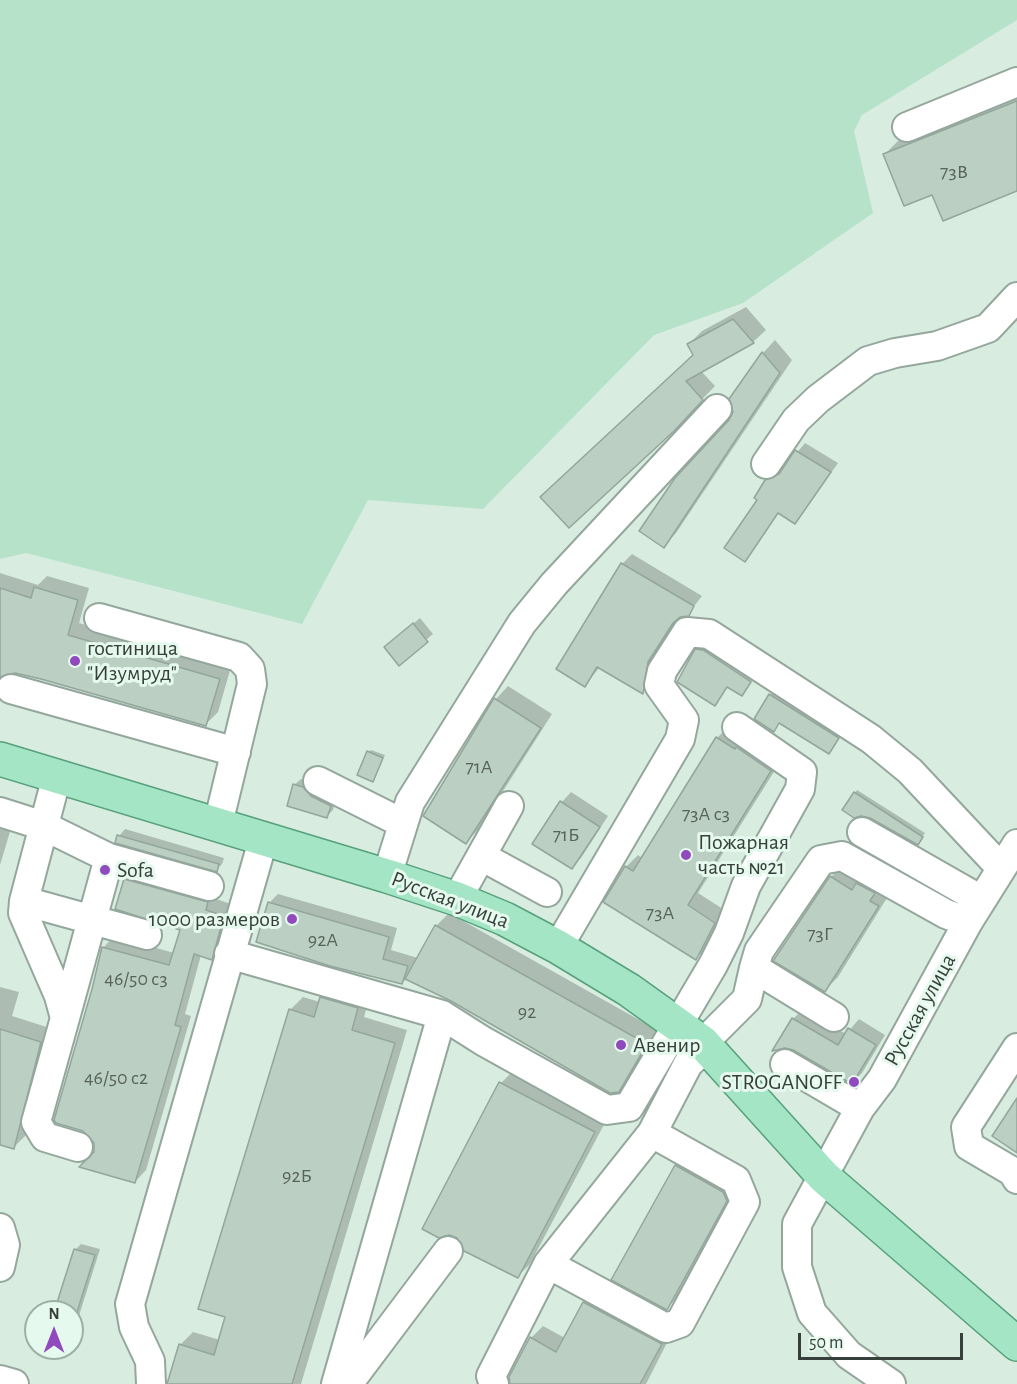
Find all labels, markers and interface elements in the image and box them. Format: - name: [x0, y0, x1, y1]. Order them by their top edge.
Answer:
- house number: 73В: [940, 160, 968, 184]
- place label: гостиница "Изумруд": [87, 635, 178, 686]
- marker: гостиница "Изумруд": [68, 654, 82, 668]
- house number: 71А: [466, 755, 492, 779]
- house number: 73А с3: [682, 802, 730, 826]
- house number: 71Б: [553, 823, 579, 847]
- place label: Пожарная часть №21: [698, 829, 789, 880]
- marker: Пожарная часть №21: [679, 848, 693, 862]
- place label: Sofa: [117, 857, 154, 883]
- marker: Sofa: [98, 863, 112, 877]
- street label: Русская улица: [387, 865, 513, 935]
- house number: 73А: [646, 901, 674, 925]
- place label: 1000 размеров: [149, 906, 280, 932]
- marker: 1000 размеров: [285, 912, 299, 926]
- house number: 73Г: [807, 922, 833, 946]
- house number: 92А: [308, 928, 338, 952]
- street label: Русская улица: [878, 949, 962, 1071]
- house number: 46/50 с3: [104, 967, 168, 991]
- house number: 92: [518, 1000, 536, 1024]
- place label: Авенир: [633, 1032, 700, 1058]
- marker: Авенир: [614, 1038, 628, 1052]
- house number: 46/50 с2: [84, 1066, 148, 1090]
- place label: STROGANOFF: [722, 1069, 842, 1095]
- marker: STROGANOFF: [847, 1075, 861, 1089]
- house number: 92Б: [282, 1164, 312, 1188]
- north arrow: [24, 1300, 84, 1360]
- text: N: [48, 1306, 60, 1322]
- scale bar: [801, 1321, 966, 1359]
- text: 50 m: [809, 1334, 843, 1352]

